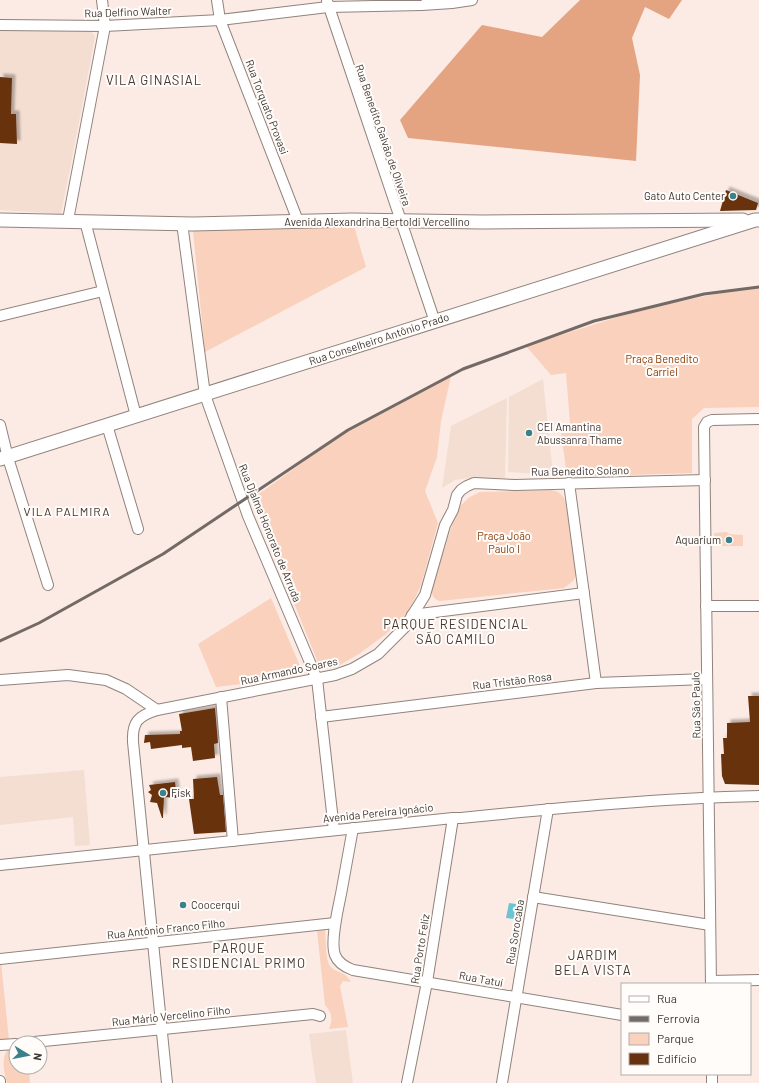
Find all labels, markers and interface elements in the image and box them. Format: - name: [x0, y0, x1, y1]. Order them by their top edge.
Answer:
- street label: Rua Delfino Walter: [84, 3, 172, 20]
- street label: Rua Torquato Provasi: [243, 58, 292, 156]
- street label: Rua Benedito Galvão de Oliveira: [353, 62, 414, 207]
- district label: VILA GINASIAL: [106, 72, 202, 88]
- place label: Gato Auto Center: [644, 189, 725, 202]
- marker: Gato Auto Center: [728, 191, 738, 201]
- street label: Avenida Alexandrina Bertoldi Vercellino: [284, 215, 470, 228]
- street label: Rua Conselheiro Antônio Prado: [307, 310, 451, 367]
- park label: Praça Benedito Carriel: [626, 352, 698, 378]
- place label: CEI Amantina Abussanra Thame: [537, 420, 622, 446]
- marker: CEI Amantina Abussanra Thame: [524, 428, 534, 438]
- street label: Rua Djalma Honorato de Arruda: [237, 462, 304, 604]
- street label: Rua Benedito Solano: [531, 463, 629, 478]
- district label: VILA PALMIRA: [24, 504, 110, 518]
- park label: Praça João Paulo I: [477, 529, 531, 555]
- place label: Aquarium: [675, 533, 721, 546]
- marker: Aquarium: [724, 535, 734, 545]
- district label: PARQUE RESIDENCIAL SÃO CAMILO: [383, 616, 529, 647]
- street label: Rua Armando Soares: [239, 654, 339, 687]
- street label: Rua Tristão Rosa: [472, 669, 552, 692]
- street label: Rua São Paulo: [688, 671, 703, 739]
- place label: Fisk: [171, 786, 191, 799]
- marker: Fisk: [158, 788, 168, 798]
- street label: Avenida Pereira Ignácio: [322, 800, 434, 825]
- place label: Coocerqui: [191, 898, 240, 911]
- street label: Rua Sorocaba: [503, 898, 526, 965]
- marker: Coocerqui: [178, 900, 188, 910]
- street label: Rua Porto Feliz: [408, 913, 431, 985]
- street label: Rua Antônio Franco Filho: [106, 916, 226, 941]
- district label: PARQUE RESIDENCIAL PRIMO: [172, 940, 306, 971]
- district label: JARDIM BELA VISTA: [554, 947, 632, 978]
- street label: Rua Tatuí: [458, 968, 505, 989]
- legend: [621, 983, 751, 1075]
- text: Rua: [657, 991, 677, 1005]
- street label: Rua Mário Vercelino Filho: [111, 1003, 231, 1028]
- text: Ferrovia: [657, 1011, 700, 1025]
- text: Parque: [657, 1031, 694, 1045]
- north arrow: [8, 1035, 48, 1075]
- text: Edifício: [657, 1051, 697, 1065]
- text: N: [31, 1052, 45, 1062]

